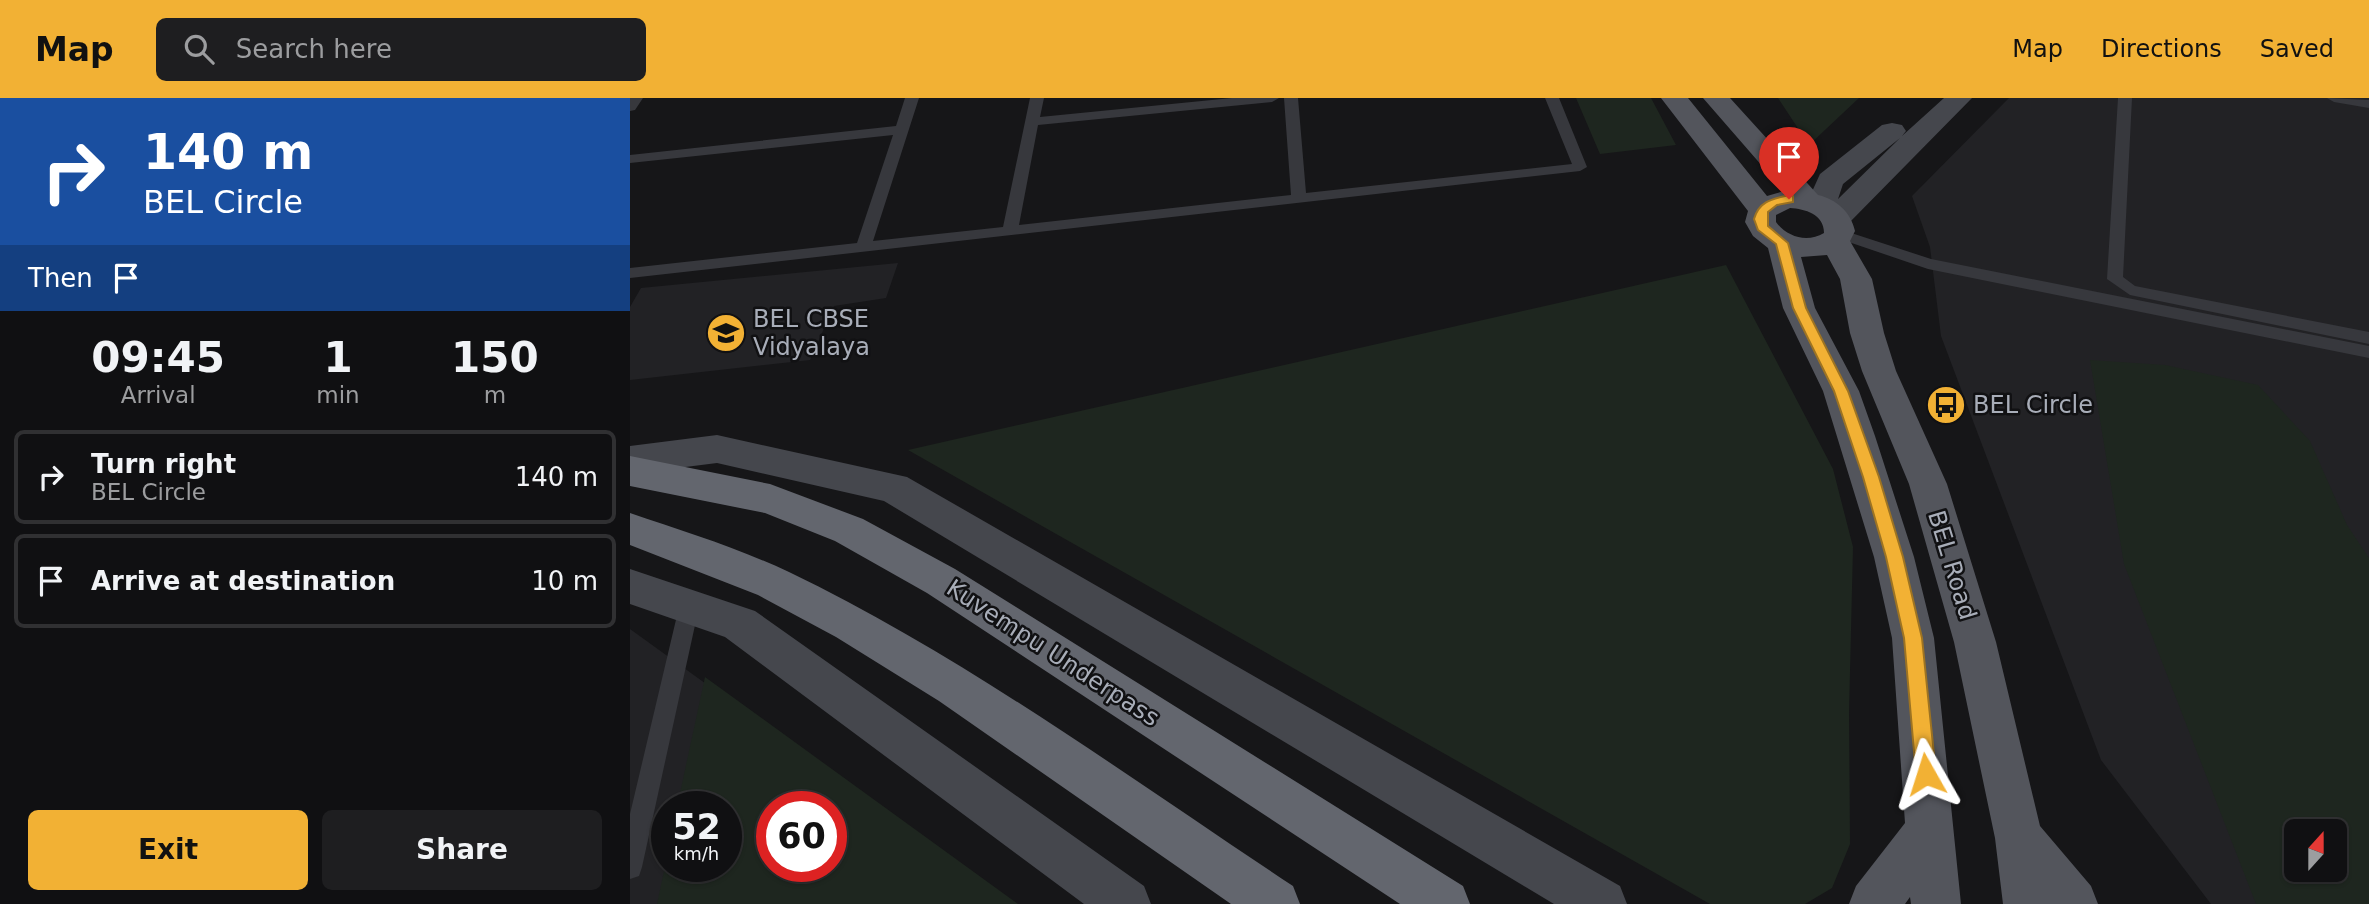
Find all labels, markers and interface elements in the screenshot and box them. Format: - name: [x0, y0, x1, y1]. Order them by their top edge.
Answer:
- search box: [156, 18, 646, 81]
- text: Map: [35, 30, 114, 69]
- icon: search: [180, 30, 218, 68]
- text: Search here: [236, 34, 392, 64]
- text: Map: [2012, 35, 2063, 63]
- text: Directions: [2101, 35, 2222, 63]
- text: Saved: [2260, 35, 2334, 63]
- text: 140 m: [143, 124, 313, 181]
- icon: right: [28, 126, 119, 217]
- pin: [1759, 127, 1819, 199]
- icon: arrive: [1770, 138, 1808, 176]
- text: BEL Circle: [143, 183, 303, 221]
- icon: arrive: [107, 259, 145, 297]
- text: Then: [28, 263, 93, 293]
- place label: BEL CBSE Vidyalaya: [753, 305, 870, 361]
- school or university icon: BEL CBSE Vidyalaya: [705, 312, 747, 354]
- text: 09:45: [91, 333, 225, 382]
- text: 1: [323, 333, 353, 382]
- text: 150: [451, 333, 539, 382]
- text: Arrival: [121, 382, 196, 408]
- text: min: [316, 382, 360, 408]
- text: m: [484, 382, 506, 408]
- bus stop icon: BEL Circle: [1925, 384, 1967, 426]
- place label: BEL Circle: [1973, 391, 2093, 419]
- text: Turn right: [91, 449, 236, 479]
- icon: right: [32, 458, 70, 496]
- text: 140 m: [515, 462, 598, 492]
- text: BEL Circle: [91, 479, 206, 505]
- street label: BEL Road: [1922, 507, 1982, 623]
- icon: arrive: [32, 562, 70, 600]
- text: Arrive at destination: [91, 566, 395, 596]
- text: 10 m: [531, 566, 598, 596]
- street label: Kuvempu Underpass: [941, 574, 1165, 732]
- position arrow: [1889, 737, 1963, 811]
- speed limit sign: 60: [756, 791, 847, 882]
- text: 52: [672, 807, 721, 847]
- button: Exit: [28, 810, 308, 890]
- button: Share: [322, 810, 602, 890]
- north arrow: [2284, 819, 2347, 882]
- map controls: [2284, 819, 2347, 882]
- text: km/h: [674, 843, 719, 864]

